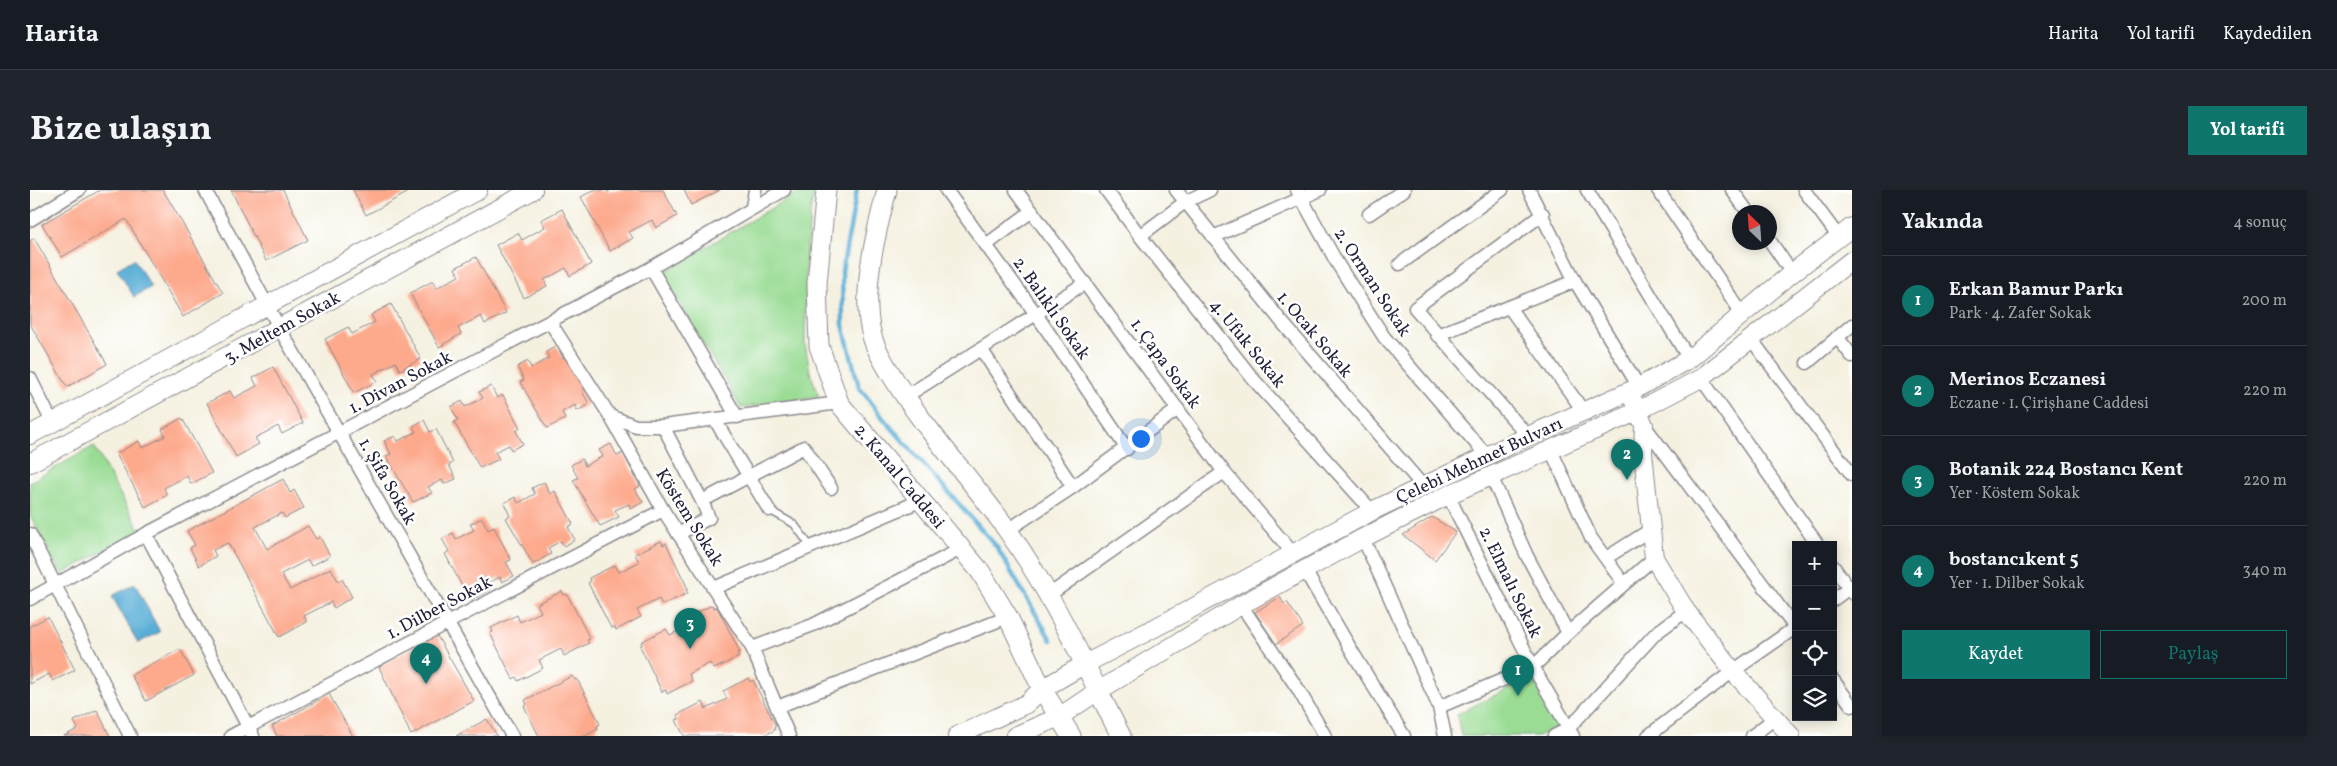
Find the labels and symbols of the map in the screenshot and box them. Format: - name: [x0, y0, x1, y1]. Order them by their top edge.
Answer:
- north arrow: [1732, 205, 1777, 250]
- street label: 2. Orman Sokak: [1327, 223, 1416, 342]
- street label: 2. Balıklı Sokak: [1006, 252, 1096, 366]
- street label: 3. Meltem Sokak: [220, 286, 346, 371]
- street label: 1. Ocak Sokak: [1270, 286, 1358, 384]
- street label: 4. Ufuk Sokak: [1203, 294, 1291, 394]
- street label: 1. Çapa Sokak: [1123, 314, 1206, 414]
- street label: 1. Divan Sokak: [344, 345, 457, 421]
- street label: Çelebi Mehmet Bulvarı: [1392, 412, 1567, 511]
- street label: 2. Kanal Caddesi: [847, 419, 950, 535]
- your location: [1128, 426, 1154, 452]
- street label: 1. Şifa Sokak: [352, 434, 422, 530]
- pin: 2: [1611, 439, 1643, 480]
- street label: Köstem Sokak: [649, 464, 729, 572]
- street label: 2. Elmalı Sokak: [1472, 523, 1547, 643]
- street label: 1. Dilber Sokak: [383, 570, 497, 647]
- pin: 3: [674, 608, 706, 649]
- pin: 4: [410, 643, 442, 684]
- pin: 1: [1502, 655, 1534, 696]

